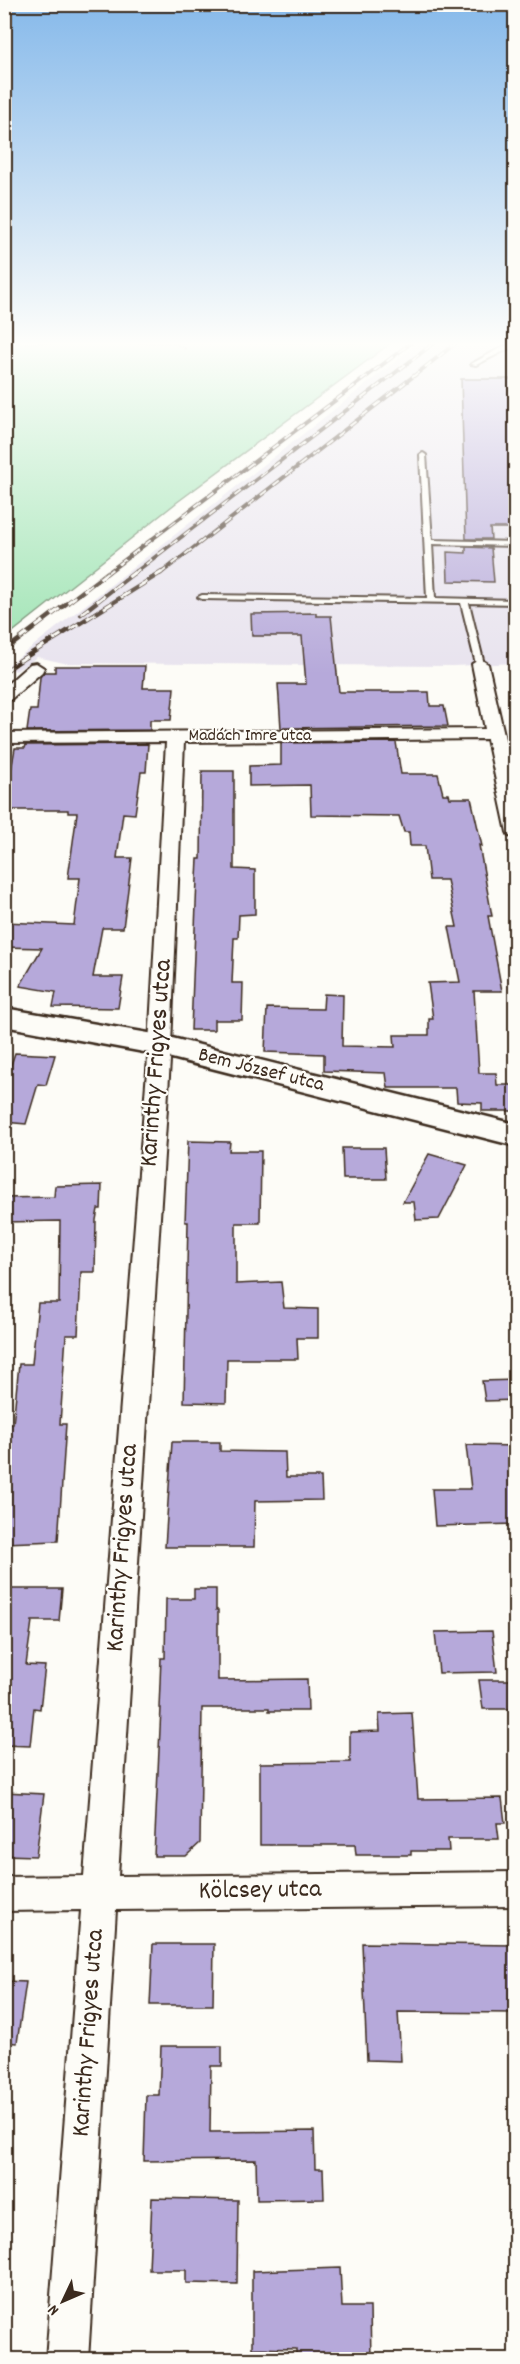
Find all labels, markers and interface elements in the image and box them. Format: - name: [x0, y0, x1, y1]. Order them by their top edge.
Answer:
- street label: Madách Imre utca: [189, 724, 312, 749]
- street label: Karinthy Frigyes utca: [131, 957, 183, 1168]
- street label: Bem József utca: [195, 1041, 328, 1101]
- street label: Karinthy Frigyes utca: [97, 1442, 149, 1653]
- street label: Kölcsey utca: [198, 1871, 322, 1911]
- street label: Karinthy Frigyes utca: [63, 1927, 115, 2138]
- north arrow: [33, 2271, 93, 2331]
- text: N: [43, 2299, 65, 2321]

